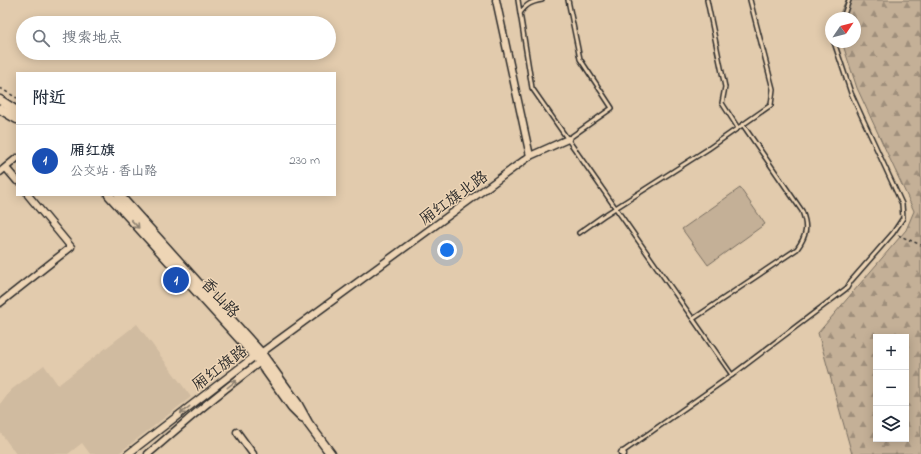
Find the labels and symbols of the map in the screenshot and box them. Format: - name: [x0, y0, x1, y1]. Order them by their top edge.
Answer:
- north arrow: [825, 12, 861, 48]
- street label: 厢红旗北路: [415, 165, 494, 232]
- one-way arrow: [130, 219, 140, 229]
- your location: [437, 240, 457, 260]
- pin: 1: [163, 265, 189, 295]
- street label: 香山路: [194, 273, 245, 324]
- street label: 厢红旗路: [187, 340, 253, 397]
- one-way arrow: [226, 380, 237, 389]
- one-way arrow: [180, 405, 191, 414]

